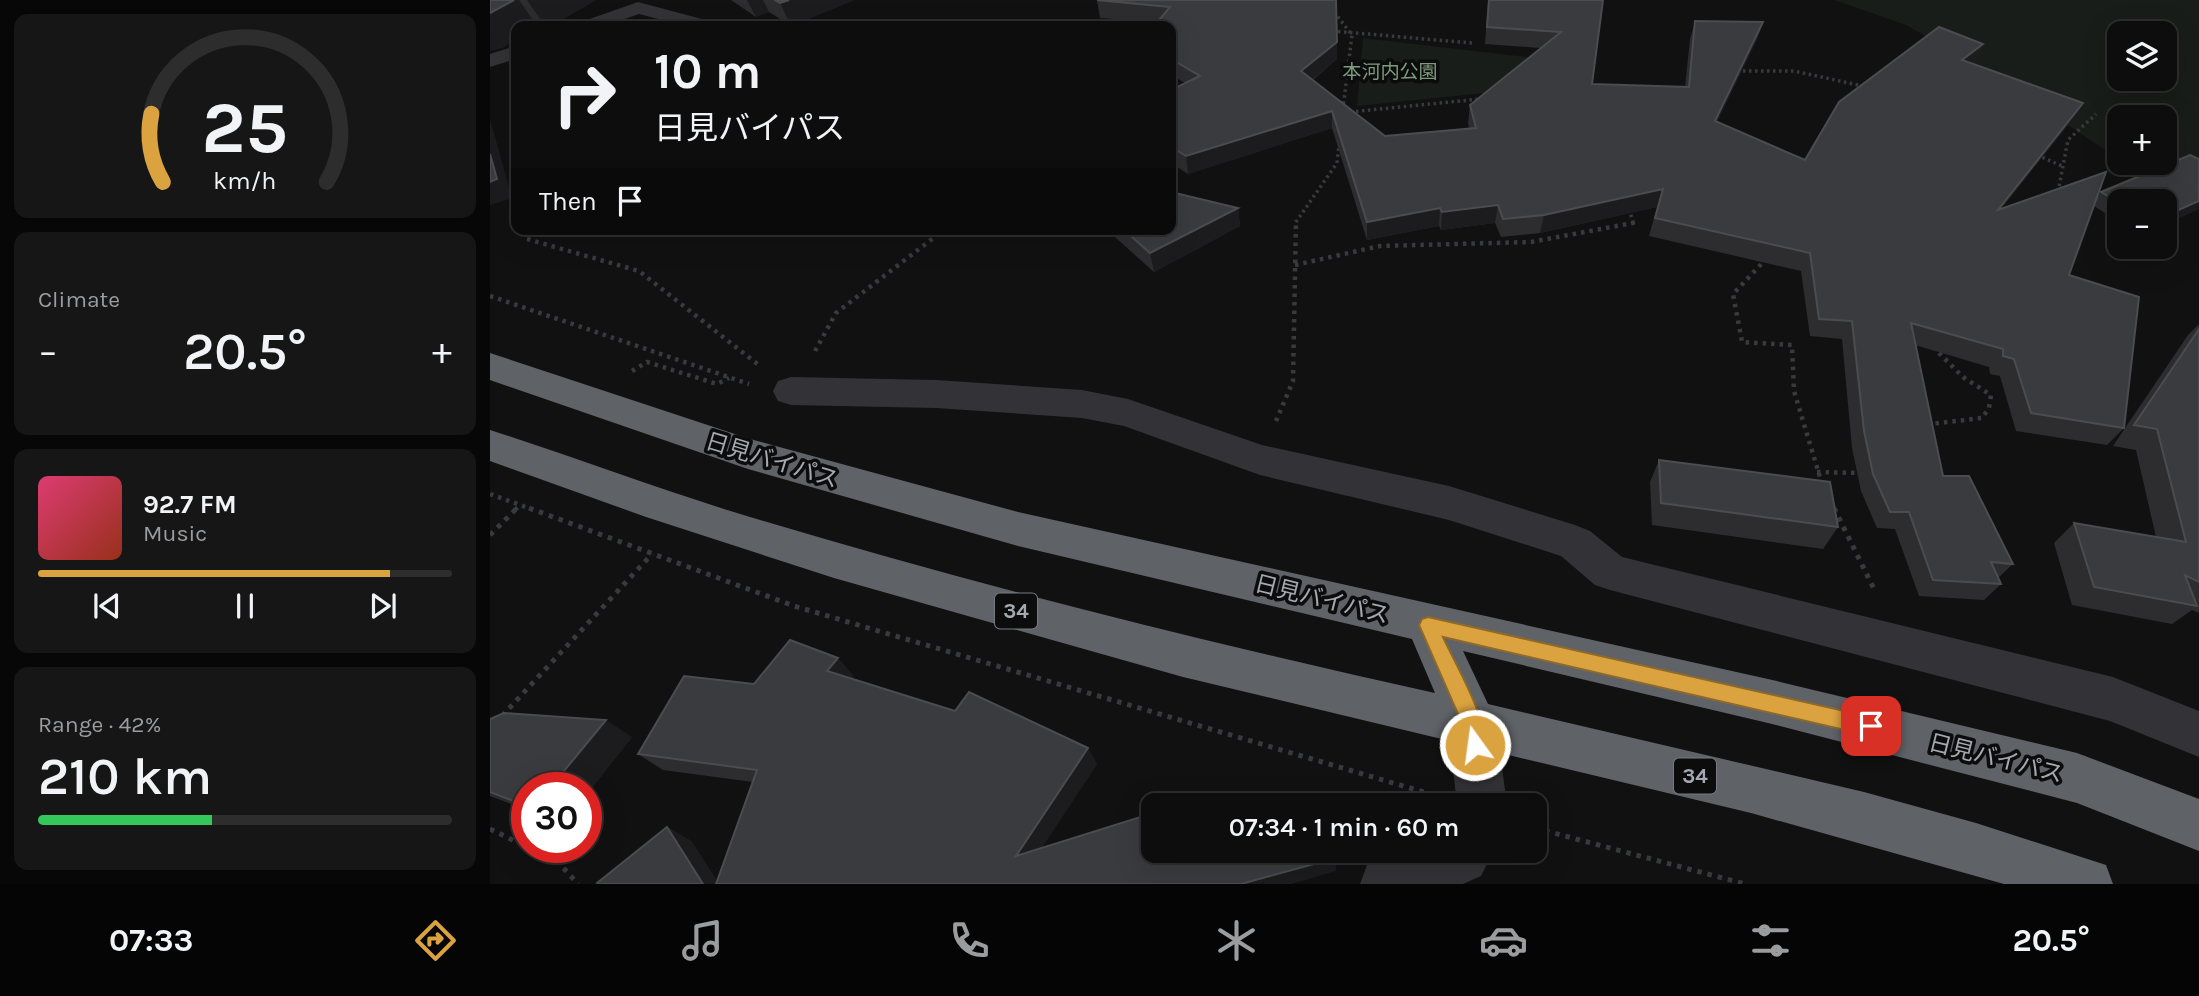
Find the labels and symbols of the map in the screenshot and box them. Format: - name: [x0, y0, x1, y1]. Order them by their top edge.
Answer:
- park label: 本河内公園: [1342, 61, 1438, 83]
- street label: 日見バイパス: [702, 427, 842, 493]
- street label: 日見バイパス: [1252, 570, 1392, 629]
- road number: 34: [995, 594, 1037, 628]
- pin: [1841, 696, 1901, 756]
- position arrow: [1438, 708, 1512, 782]
- street label: 日見バイパス: [1926, 729, 2066, 788]
- road number: 34: [1674, 758, 1716, 794]
- speed limit sign: 30: [511, 772, 602, 863]

